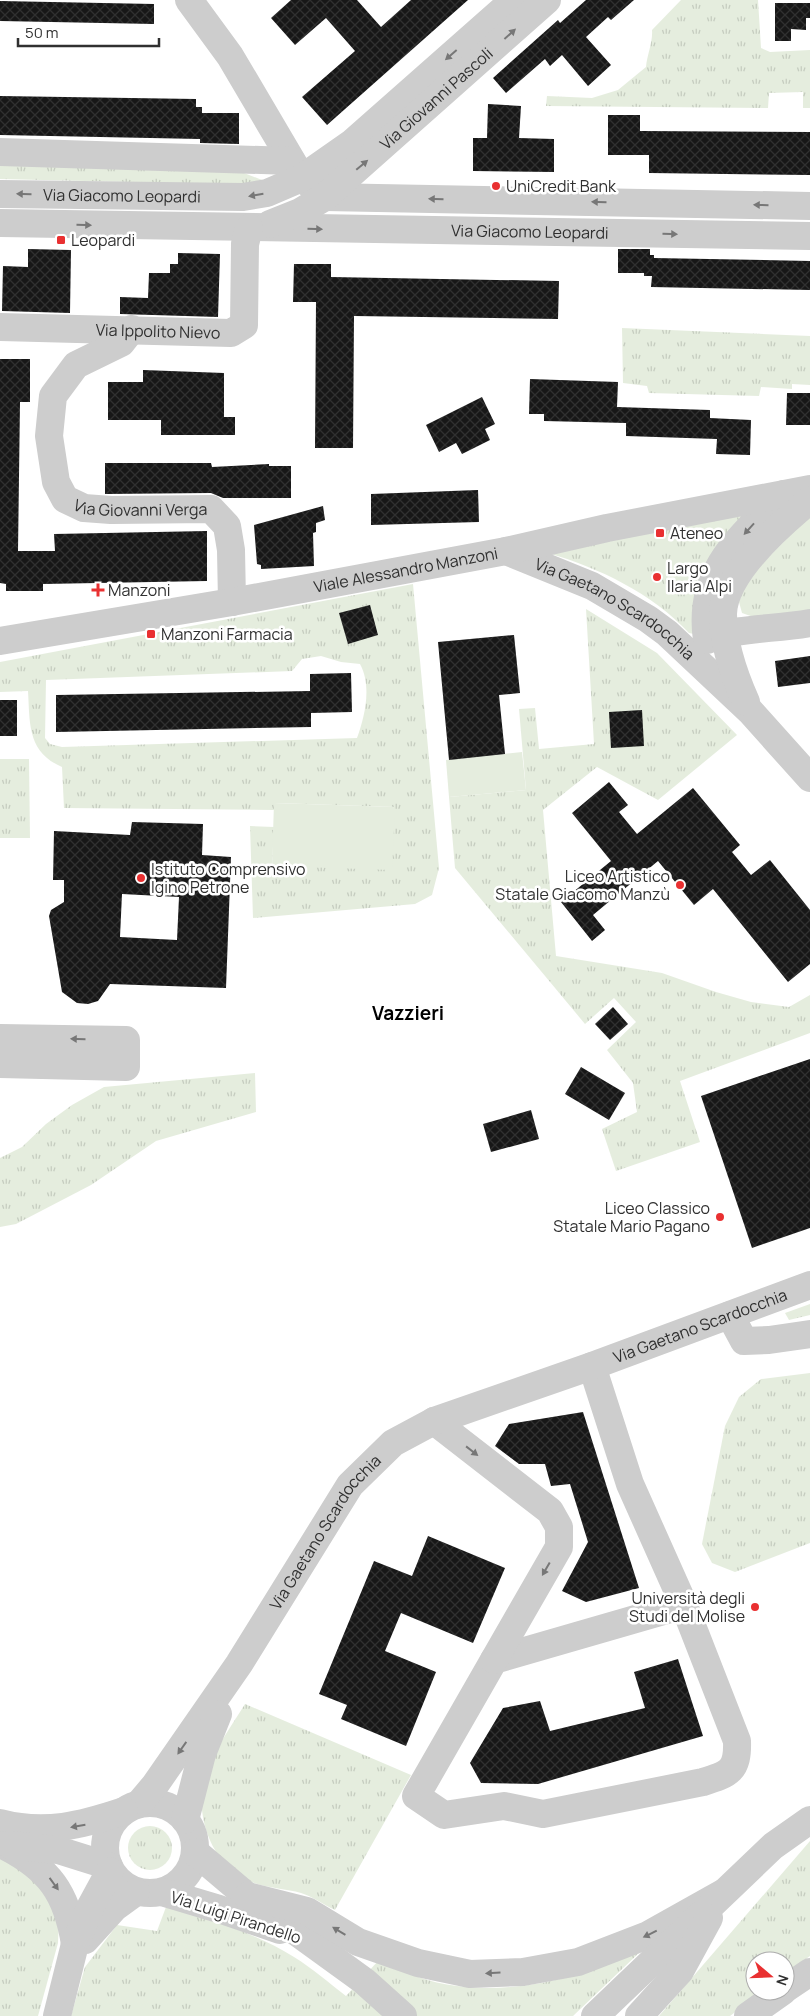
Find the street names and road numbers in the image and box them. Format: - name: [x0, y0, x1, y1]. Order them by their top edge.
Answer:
- street label: Via Giovanni Pascoli: [375, 42, 497, 154]
- street label: Via Giacomo Leopardi: [43, 184, 201, 207]
- street label: Via Giacomo Leopardi: [451, 219, 609, 244]
- street label: Via Ippolito Nievo: [95, 318, 221, 344]
- street label: Via Giovanni Verga: [70, 494, 207, 521]
- street label: Viale Alessandro Manzoni: [312, 542, 500, 598]
- street label: Via Gaetano Scardocchia: [532, 553, 700, 665]
- street label: Via Gaetano Scardocchia: [610, 1283, 790, 1368]
- street label: Via Gaetano Scardocchia: [264, 1450, 386, 1614]
- street label: Via Luigi Pirandello: [168, 1886, 304, 1948]

